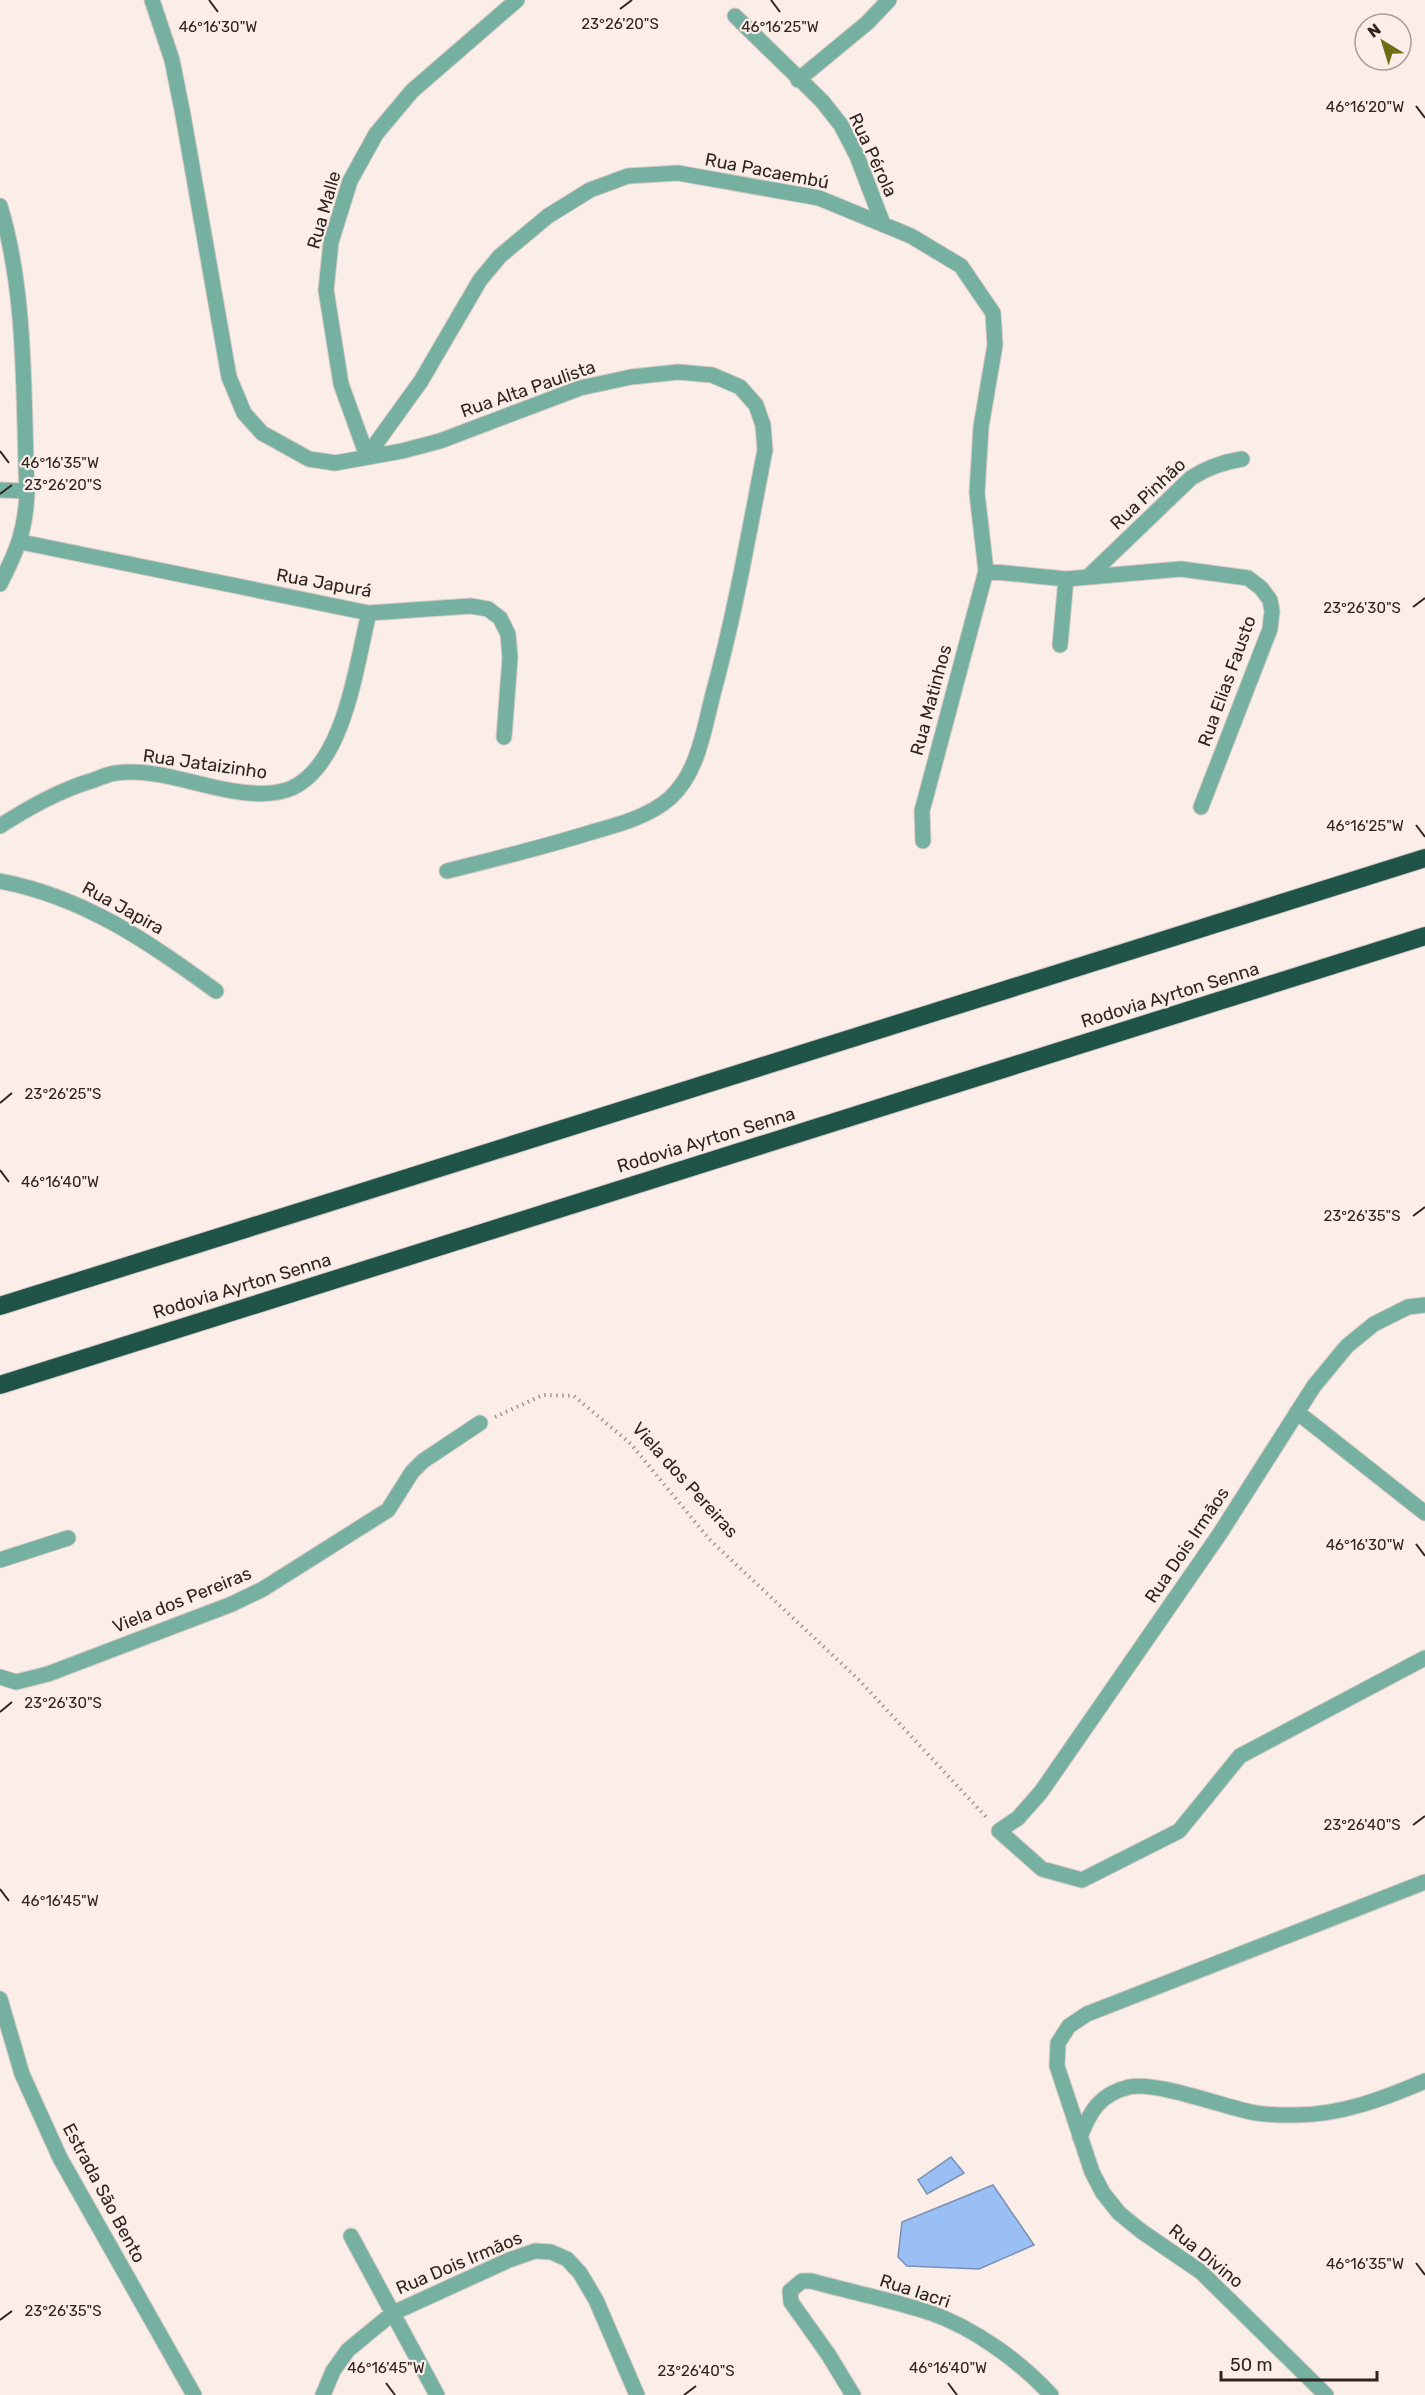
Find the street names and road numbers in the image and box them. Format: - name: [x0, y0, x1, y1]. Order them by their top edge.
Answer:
- street label: Rua Pérola: [844, 110, 902, 200]
- street label: Rua Pacaembú: [703, 148, 831, 194]
- street label: Rua Malle: [302, 169, 346, 251]
- street label: Rua Alta Paulista: [458, 356, 598, 422]
- street label: Rua Pinhão: [1106, 454, 1190, 534]
- street label: Rua Japurá: [275, 564, 373, 602]
- street label: Rua Elias Fausto: [1193, 613, 1261, 749]
- street label: Rua Matinhos: [906, 642, 956, 758]
- street label: Rua Jataizinho: [141, 744, 269, 784]
- street label: Rua Japira: [78, 877, 168, 939]
- street label: Rodovia Ayrton Senna: [1078, 957, 1262, 1033]
- street label: Rodovia Ayrton Senna: [614, 1102, 798, 1178]
- street label: Rodovia Ayrton Senna: [150, 1248, 334, 1324]
- street label: Viela dos Pereiras: [627, 1418, 743, 1542]
- street label: Rua Dois Irmãos: [1140, 1483, 1234, 1607]
- street label: Viela dos Pereiras: [109, 1562, 255, 1638]
- street label: Estrada São Bento: [58, 2119, 150, 2267]
- street label: Rua Divino: [1164, 2219, 1248, 2293]
- street label: Rua Dois Irmãos: [393, 2227, 525, 2299]
- street label: Rua Iacri: [877, 2269, 953, 2313]

